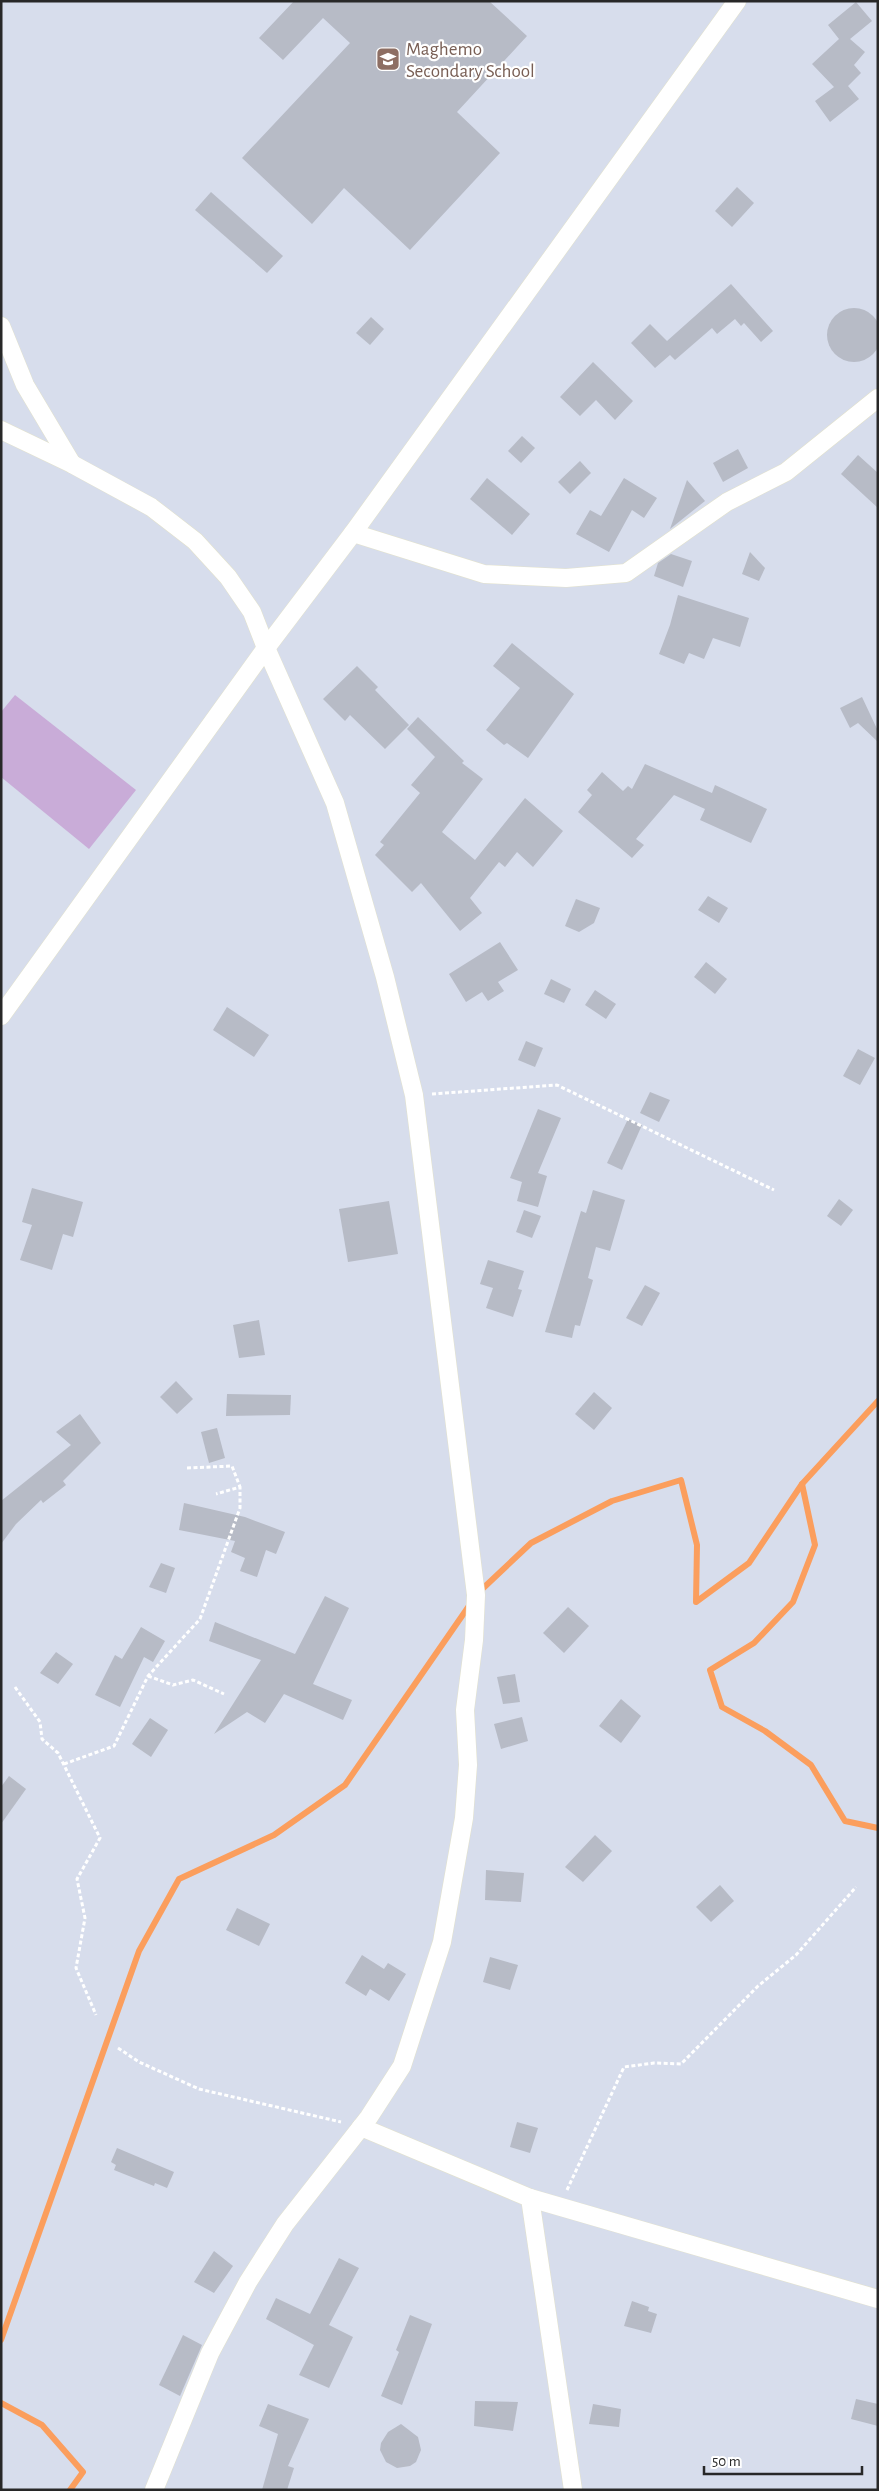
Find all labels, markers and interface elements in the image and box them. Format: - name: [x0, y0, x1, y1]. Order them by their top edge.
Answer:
- place label: Maghemo Secondary School: [406, 40, 535, 81]
- school or university icon: Maghemo Secondary School: [375, 46, 401, 72]
- scale bar: [704, 2444, 862, 2476]
- text: 50 m: [712, 2454, 741, 2469]

